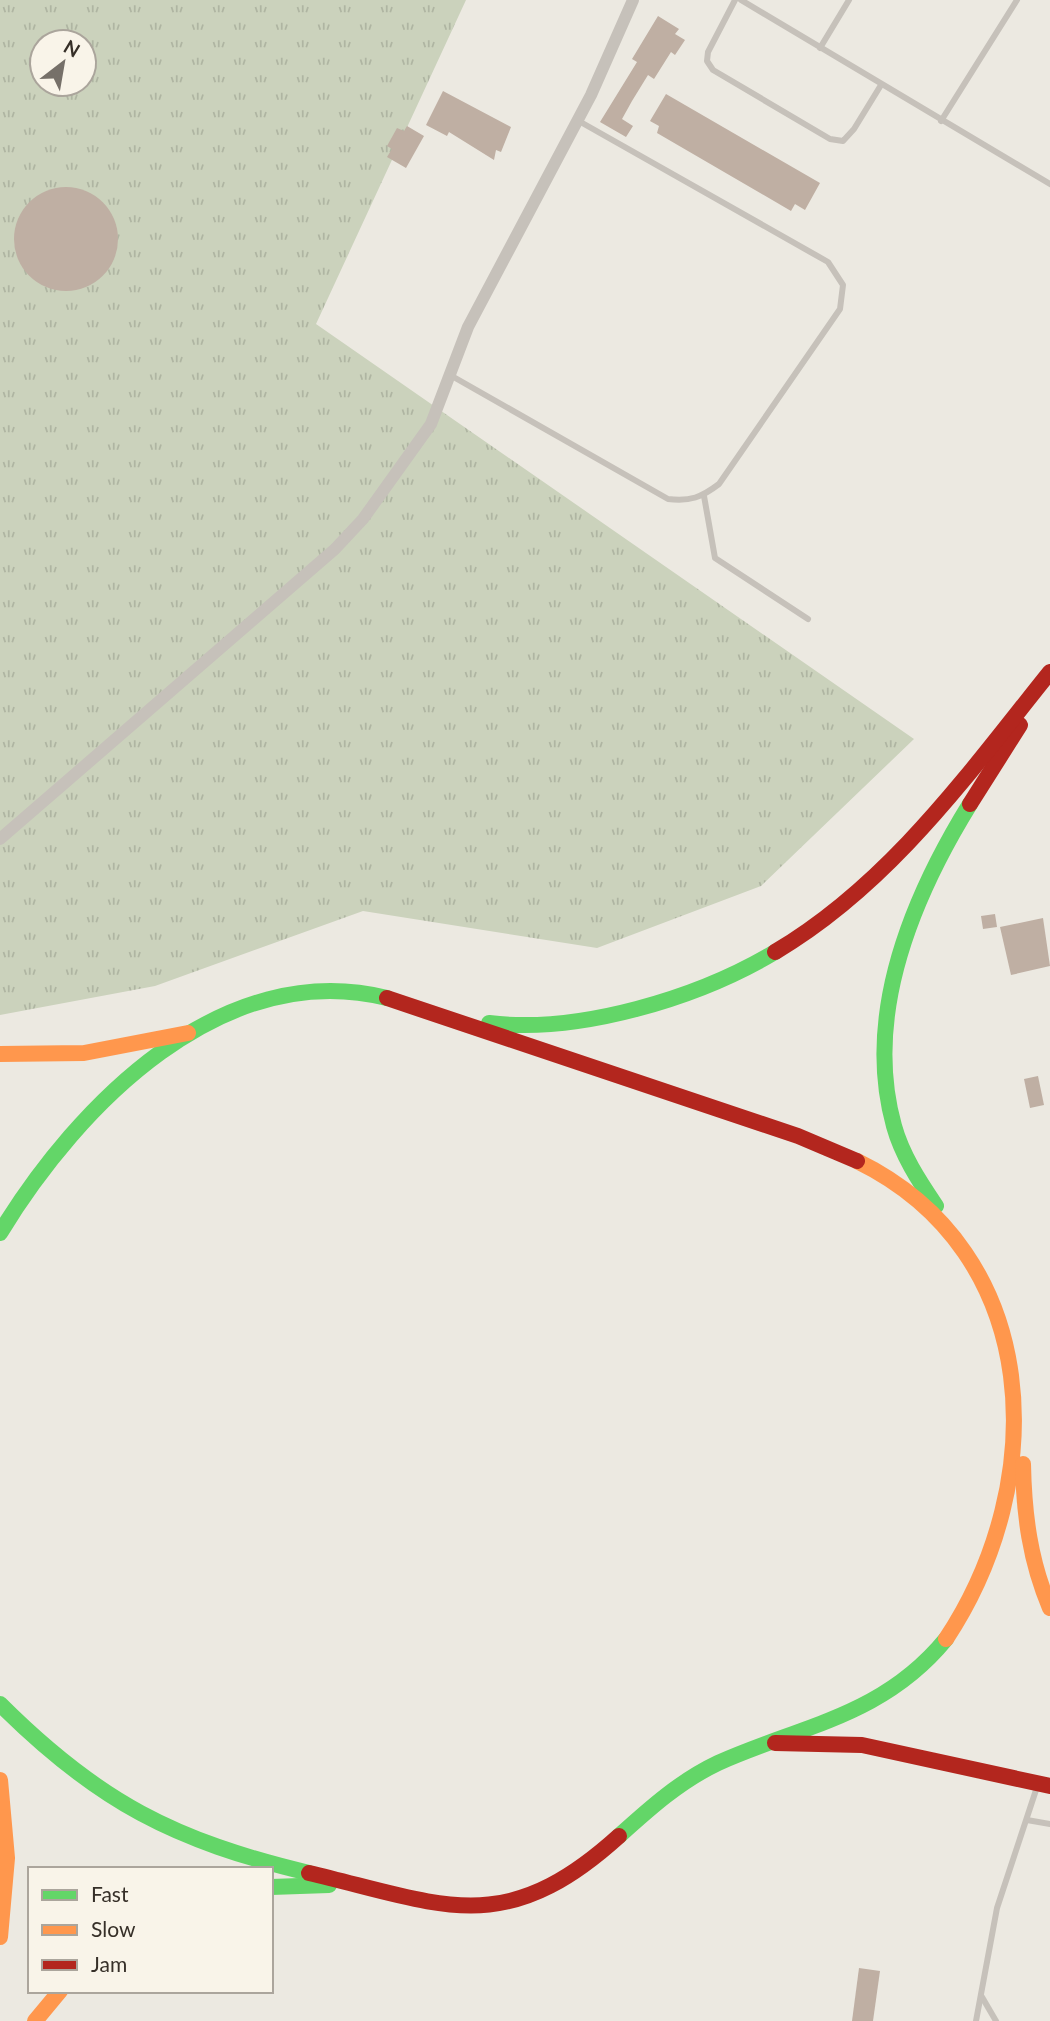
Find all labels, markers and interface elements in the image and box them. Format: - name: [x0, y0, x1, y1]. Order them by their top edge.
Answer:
- north arrow: [28, 28, 98, 98]
- text: N: [60, 34, 84, 62]
- legend: [28, 1867, 273, 1993]
- text: Fast: [91, 1881, 129, 1906]
- text: Slow: [91, 1916, 136, 1941]
- text: Jam: [91, 1951, 127, 1976]

